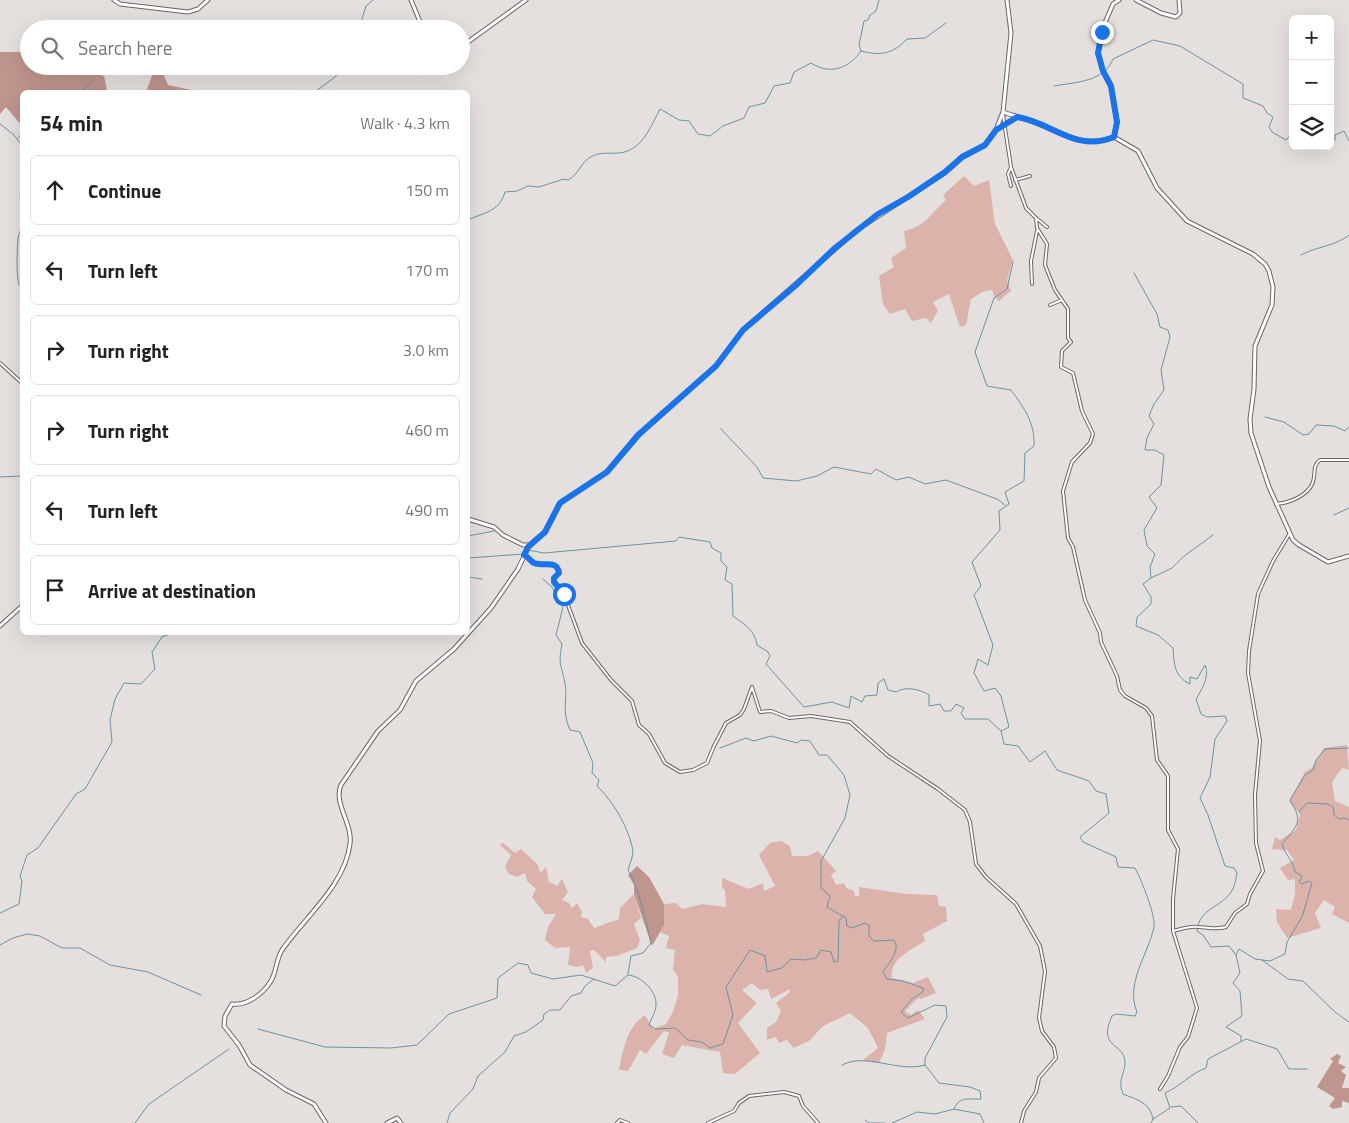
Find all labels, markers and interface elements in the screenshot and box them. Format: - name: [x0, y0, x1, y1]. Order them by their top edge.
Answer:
- map controls: [1289, 15, 1334, 150]
- button: +: [1289, 15, 1334, 60]
- search box: [20, 20, 470, 75]
- route end: [1091, 21, 1114, 44]
- text: Search here: [78, 33, 172, 62]
- icon: search: [38, 34, 66, 62]
- button: −: [1289, 60, 1334, 105]
- button: layers: [1289, 105, 1334, 150]
- text: 54 min: [40, 107, 103, 139]
- text: Walk · 4.3 km: [360, 111, 450, 135]
- icon: ahead: [41, 176, 69, 204]
- text: Continue: [88, 176, 161, 205]
- text: 150 m: [405, 178, 449, 202]
- icon: left: [41, 256, 69, 284]
- text: Turn left: [88, 256, 158, 285]
- text: 170 m: [405, 258, 449, 282]
- icon: right: [41, 336, 69, 364]
- text: Turn right: [88, 336, 169, 365]
- text: 3.0 km: [403, 338, 449, 362]
- icon: right: [41, 416, 69, 444]
- text: Turn right: [88, 416, 169, 445]
- text: 460 m: [405, 418, 449, 442]
- icon: left: [41, 496, 69, 524]
- text: Turn left: [88, 496, 158, 525]
- text: 490 m: [405, 498, 449, 522]
- icon: arrive: [41, 576, 69, 604]
- text: Arrive at destination: [88, 576, 256, 605]
- route start: [553, 583, 576, 606]

